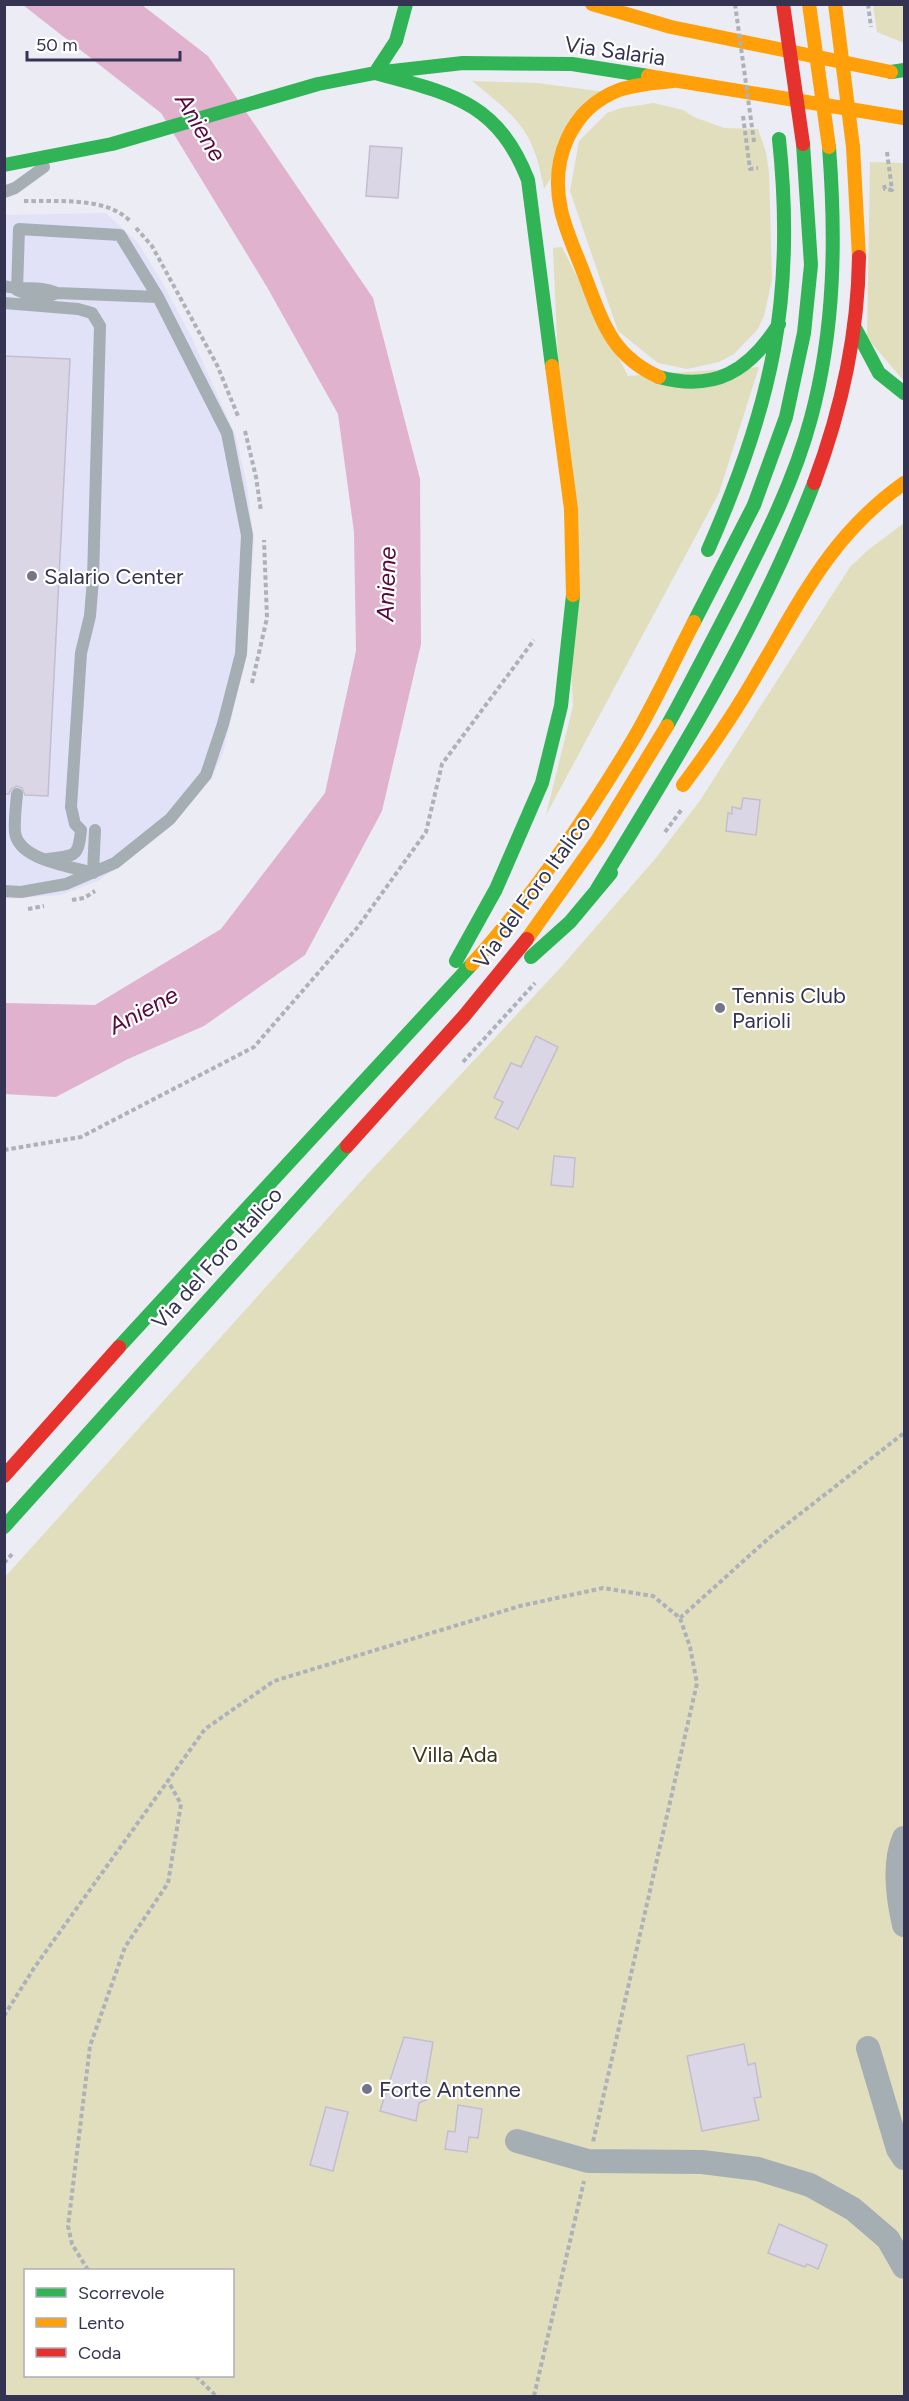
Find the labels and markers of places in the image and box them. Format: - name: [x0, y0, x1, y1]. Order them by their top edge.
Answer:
- place label: Salario Center: [44, 563, 184, 590]
- marker: Salario Center: [25, 569, 39, 583]
- place label: Tennis Club Parioli: [732, 982, 846, 1034]
- marker: Tennis Club Parioli: [713, 1001, 727, 1015]
- place label: Forte Antenne: [379, 2076, 521, 2103]
- marker: Forte Antenne: [360, 2082, 374, 2096]

